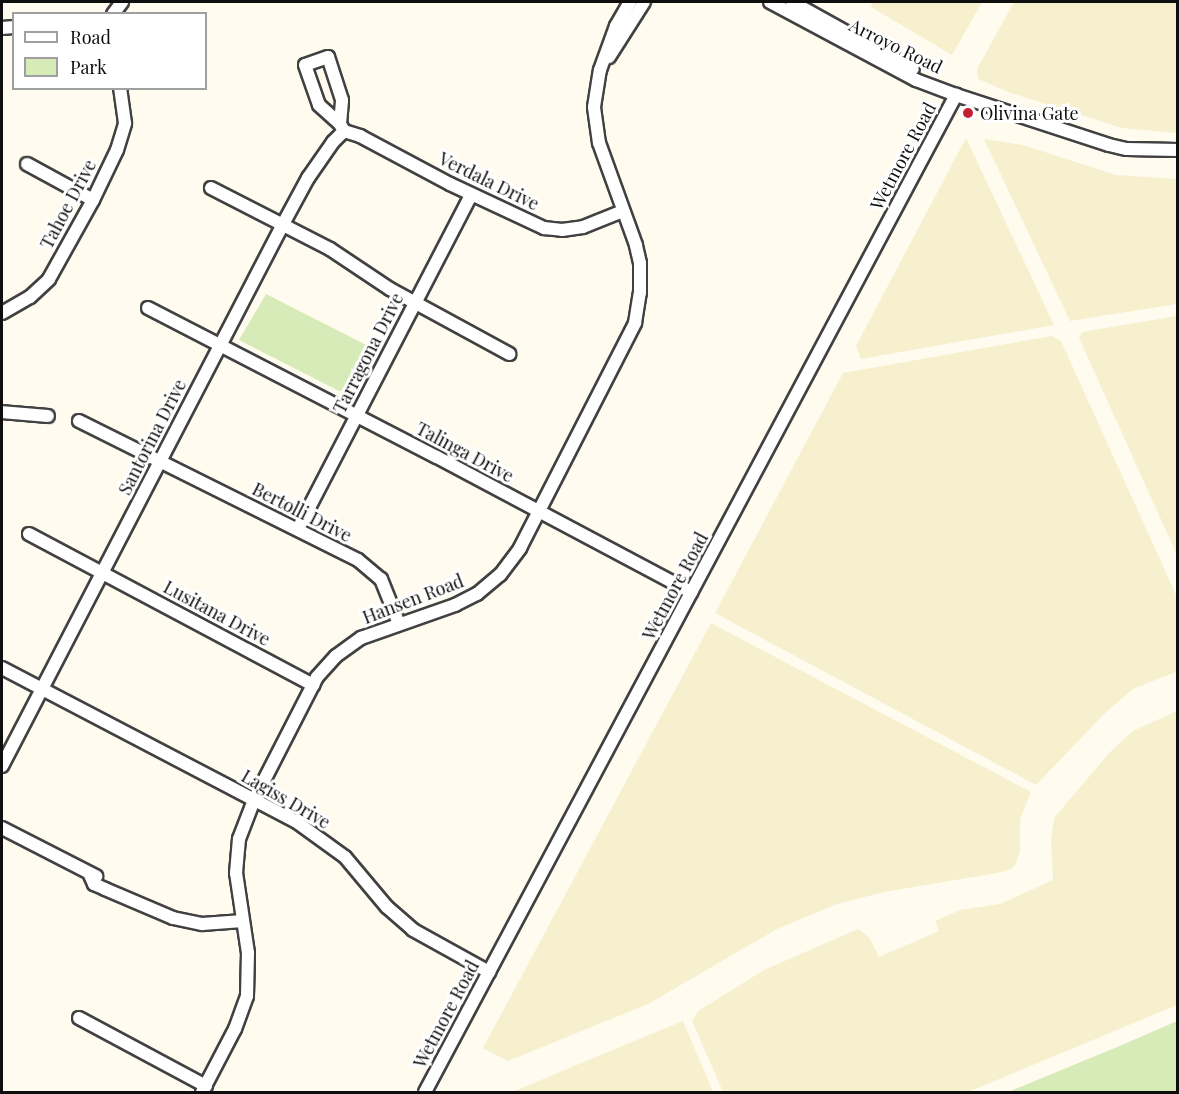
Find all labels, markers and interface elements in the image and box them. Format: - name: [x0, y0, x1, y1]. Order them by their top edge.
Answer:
- legend: [12, 12, 207, 90]
- street label: Arroyo Road: [846, 14, 946, 78]
- text: Road: [70, 25, 111, 49]
- text: Park: [70, 55, 107, 79]
- street label: Wetmore Road: [866, 99, 940, 213]
- place label: Olivina Gate: [980, 102, 1079, 124]
- marker: Olivina Gate: [961, 106, 975, 120]
- street label: Verdala Drive: [435, 147, 543, 215]
- street label: Tahoe Drive: [35, 156, 101, 252]
- street label: Tarragona Drive: [328, 289, 408, 417]
- street label: Santorina Drive: [114, 375, 190, 499]
- street label: Talinga Drive: [412, 417, 518, 487]
- street label: Bertolli Drive: [249, 478, 355, 546]
- street label: Wetmore Road: [638, 529, 712, 643]
- street label: Hansen Road: [359, 570, 467, 628]
- street label: Lusitana Drive: [160, 576, 274, 650]
- street label: Lagiss Drive: [238, 765, 334, 833]
- street label: Wetmore Road: [409, 957, 483, 1071]

